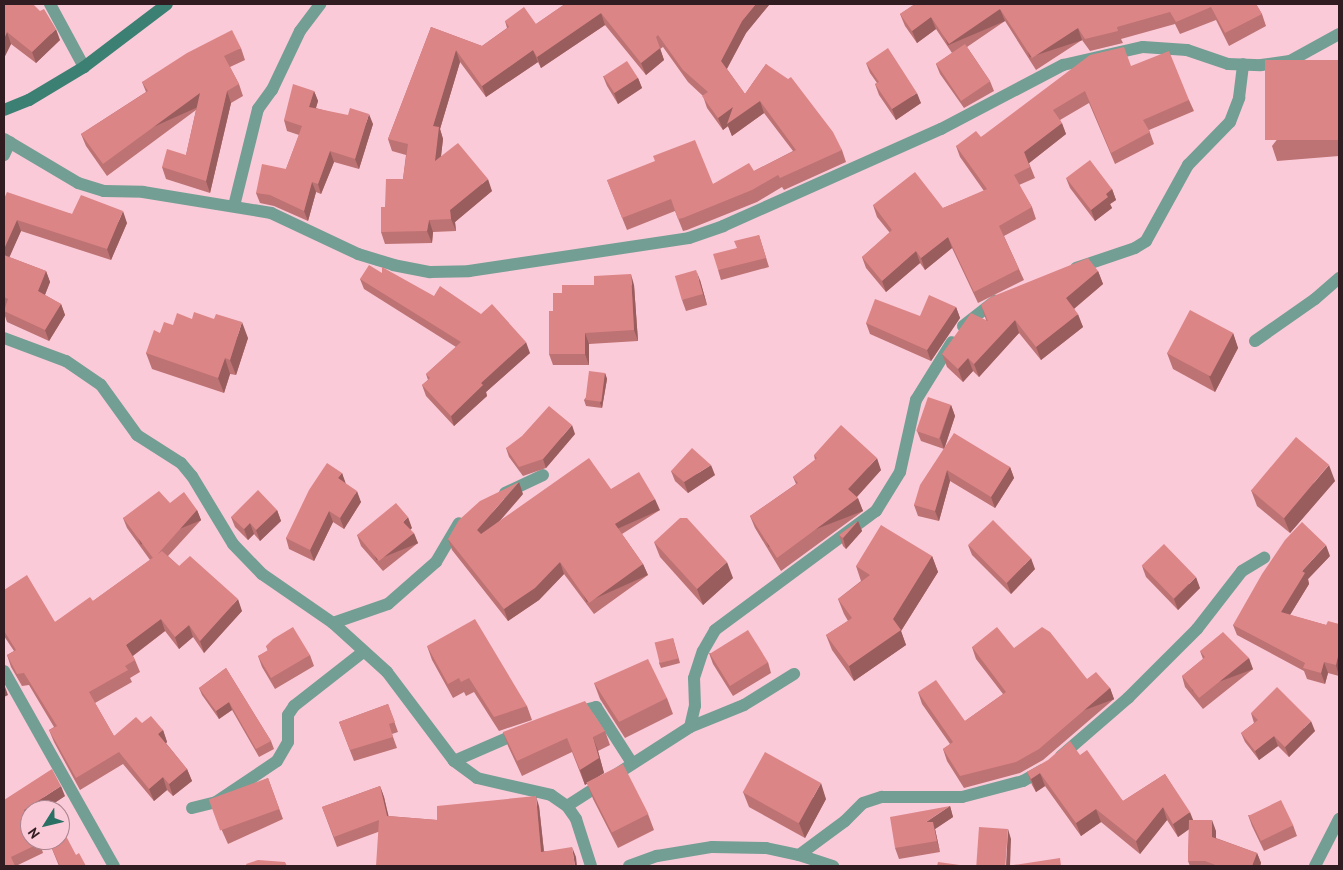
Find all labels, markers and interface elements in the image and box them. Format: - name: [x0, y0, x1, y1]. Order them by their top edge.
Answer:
- north arrow: [20, 800, 70, 850]
- text: N: [24, 824, 44, 842]

